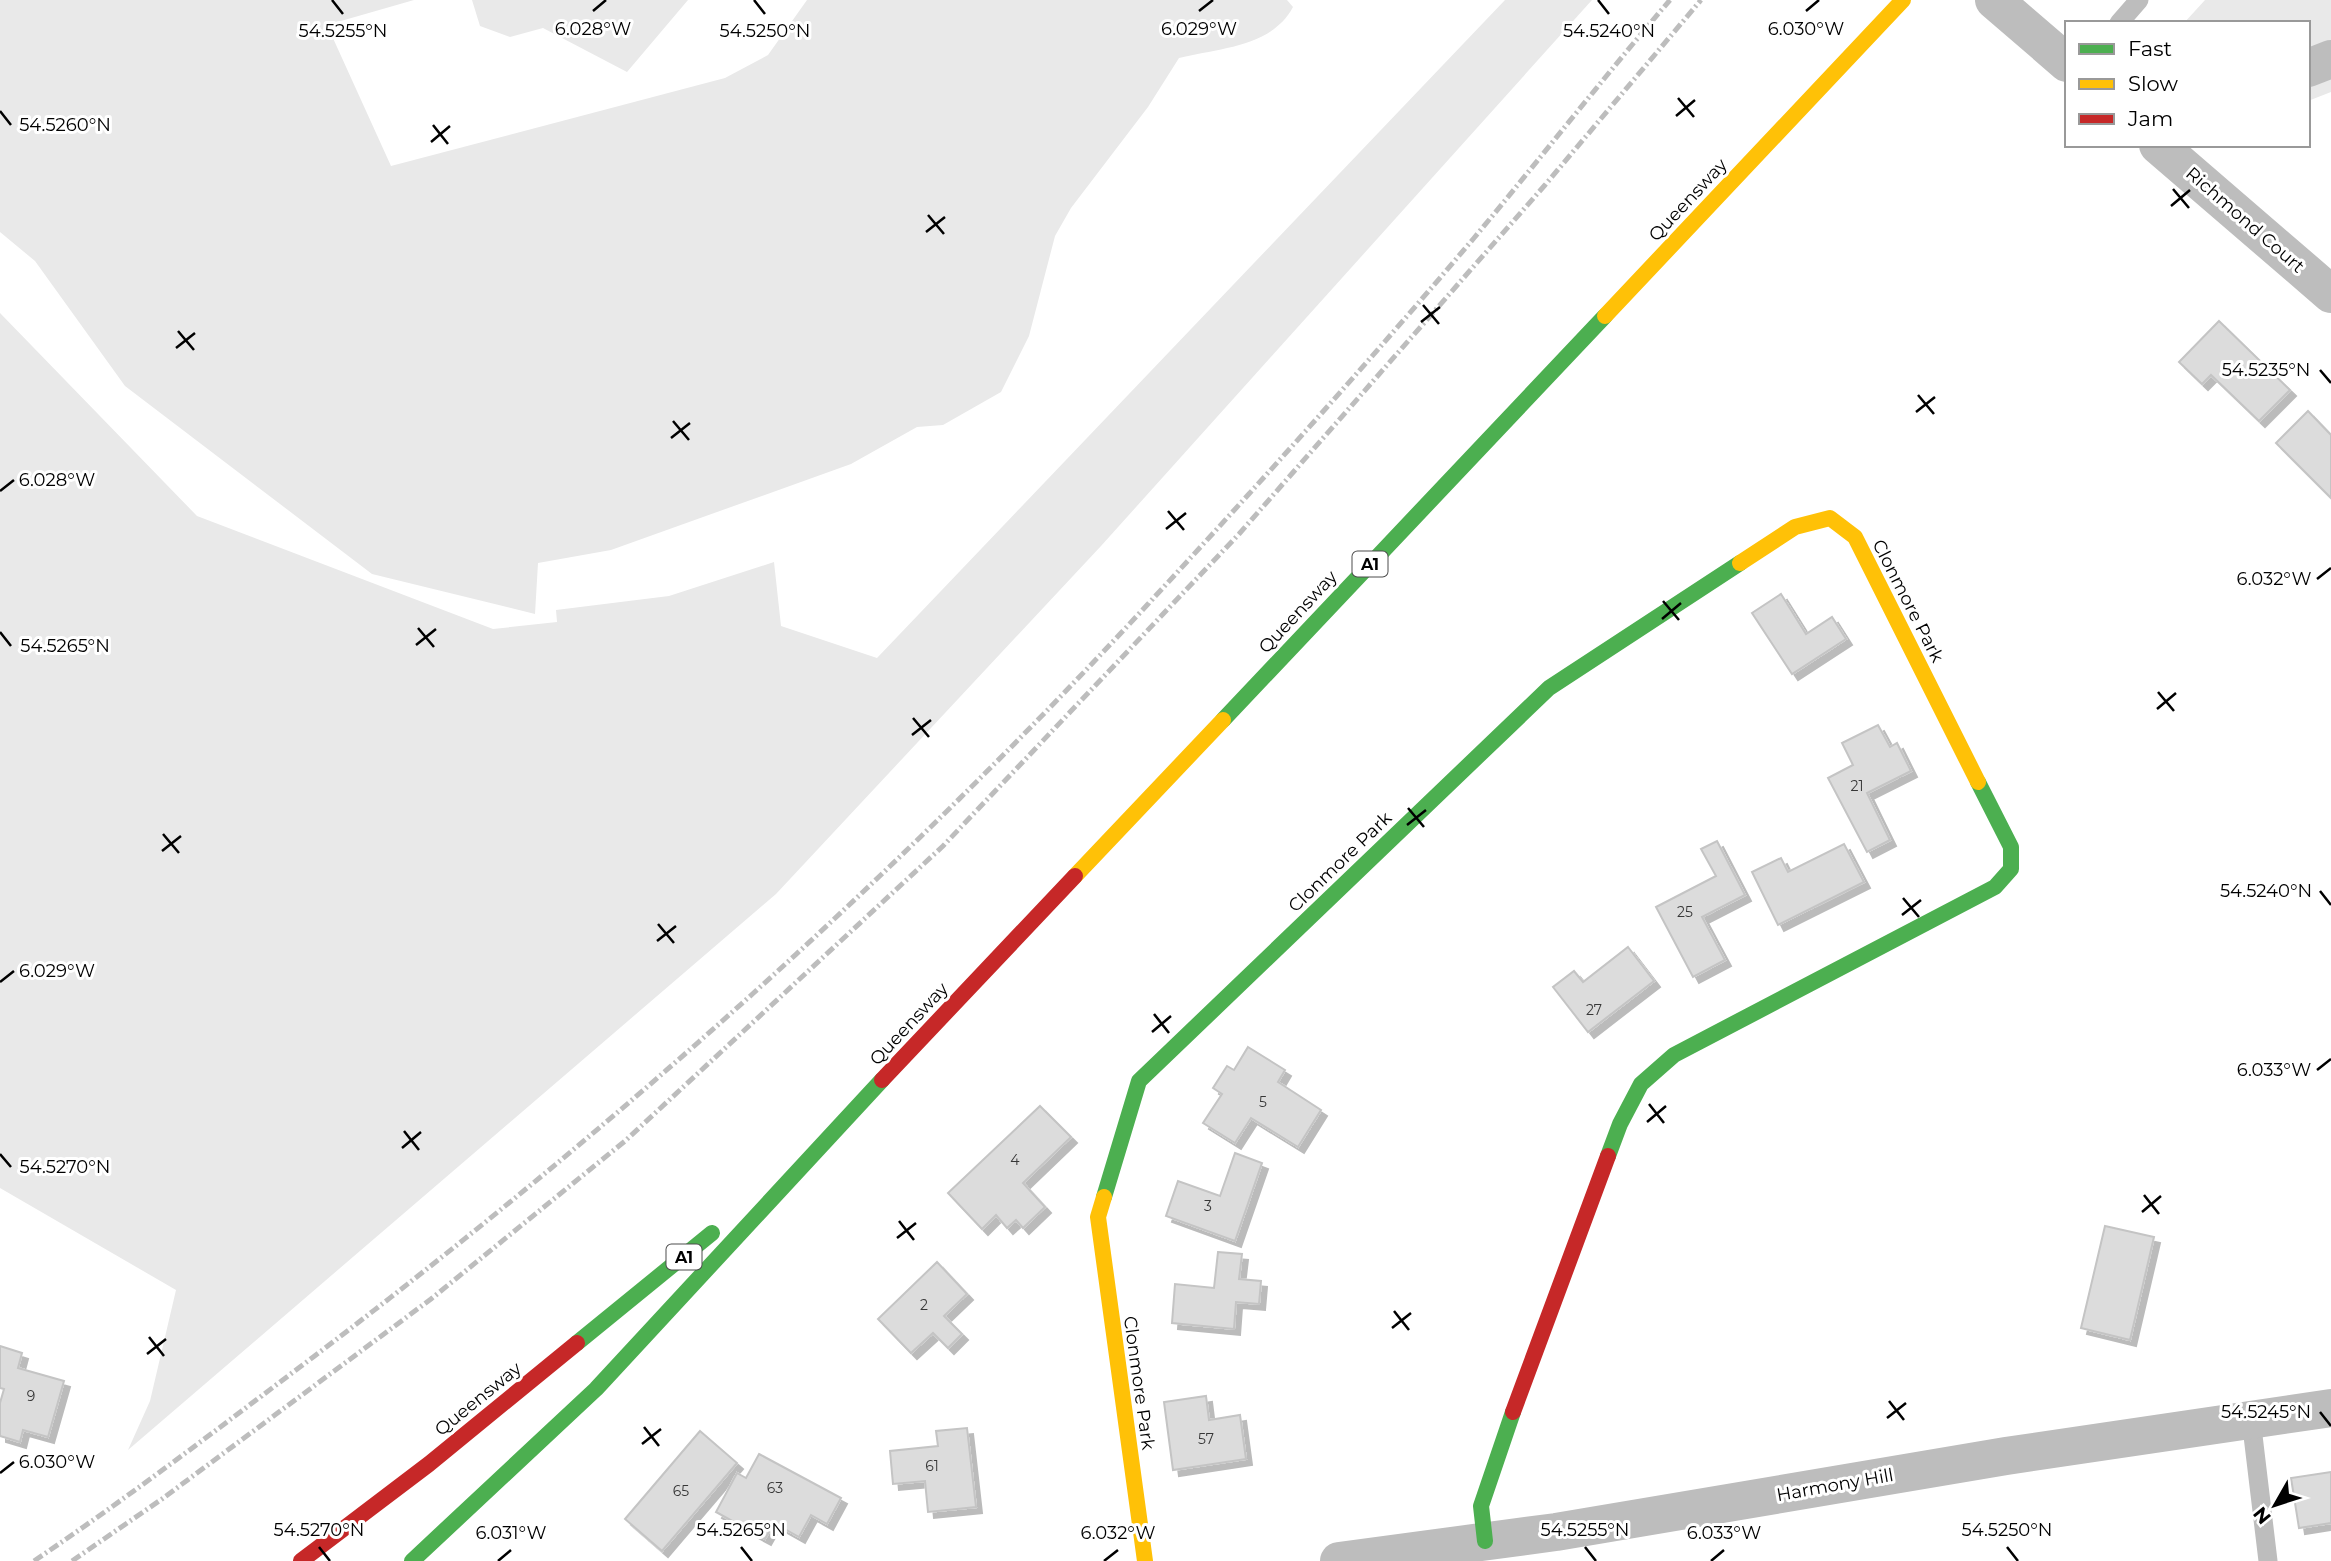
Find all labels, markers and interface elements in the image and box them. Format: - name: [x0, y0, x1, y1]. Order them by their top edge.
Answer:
- text: 6.028°W: [555, 18, 631, 40]
- text: 6.029°W: [1161, 18, 1237, 40]
- text: 6.030°W: [1768, 18, 1844, 40]
- text: 54.5255°N: [299, 20, 387, 42]
- text: 54.5250°N: [720, 20, 810, 42]
- text: 54.5240°N: [1563, 20, 1655, 42]
- legend: [2065, 21, 2310, 147]
- text: Fast: [2128, 36, 2172, 61]
- text: Slow: [2128, 71, 2178, 96]
- text: Jam: [2127, 106, 2173, 131]
- text: 54.5260°N: [19, 114, 111, 136]
- street label: Queensway: [1644, 154, 1732, 246]
- street label: Richmond Court: [2181, 162, 2309, 278]
- text: 54.5235°N: [2222, 359, 2310, 381]
- text: 6.028°W: [19, 469, 95, 491]
- street label: Clonmore Park: [1868, 536, 1949, 666]
- road number: A1: [1352, 552, 1388, 576]
- street label: Queensway: [1254, 566, 1342, 658]
- text: 6.032°W: [2237, 568, 2311, 590]
- text: 54.5265°N: [20, 635, 110, 657]
- house number: 21: [1850, 777, 1864, 795]
- street label: Clonmore Park: [1284, 807, 1396, 917]
- text: 54.5240°N: [2220, 880, 2312, 902]
- house number: 25: [1677, 903, 1693, 921]
- text: 6.029°W: [19, 960, 95, 982]
- street label: Queensway: [865, 978, 953, 1070]
- house number: 27: [1586, 1001, 1602, 1019]
- text: 6.033°W: [2237, 1059, 2311, 1081]
- house number: 5: [1259, 1093, 1267, 1111]
- house number: 4: [1010, 1151, 1020, 1169]
- text: 54.5270°N: [20, 1156, 110, 1178]
- house number: 3: [1204, 1197, 1212, 1215]
- road number: A1: [666, 1245, 702, 1270]
- house number: 2: [920, 1296, 928, 1314]
- street label: Clonmore Park: [1119, 1315, 1159, 1452]
- street label: Queensway: [430, 1357, 526, 1441]
- house number: 9: [27, 1387, 35, 1405]
- text: 54.5245°N: [2221, 1401, 2311, 1423]
- house number: 57: [1198, 1430, 1214, 1448]
- text: 6.030°W: [19, 1451, 95, 1473]
- house number: 61: [925, 1457, 939, 1475]
- street label: Harmony Hill: [1775, 1464, 1895, 1506]
- north arrow: [2240, 1470, 2310, 1540]
- house number: 63: [767, 1479, 783, 1497]
- house number: 65: [673, 1482, 689, 1500]
- text: N: [2248, 1502, 2276, 1529]
- text: 54.5270°N: [274, 1519, 364, 1541]
- text: 54.5265°N: [696, 1519, 786, 1541]
- text: 54.5255°N: [1541, 1519, 1629, 1541]
- text: 54.5250°N: [1962, 1519, 2052, 1541]
- text: 6.031°W: [475, 1522, 547, 1544]
- text: 6.032°W: [1081, 1522, 1155, 1544]
- text: 6.033°W: [1687, 1522, 1761, 1544]

